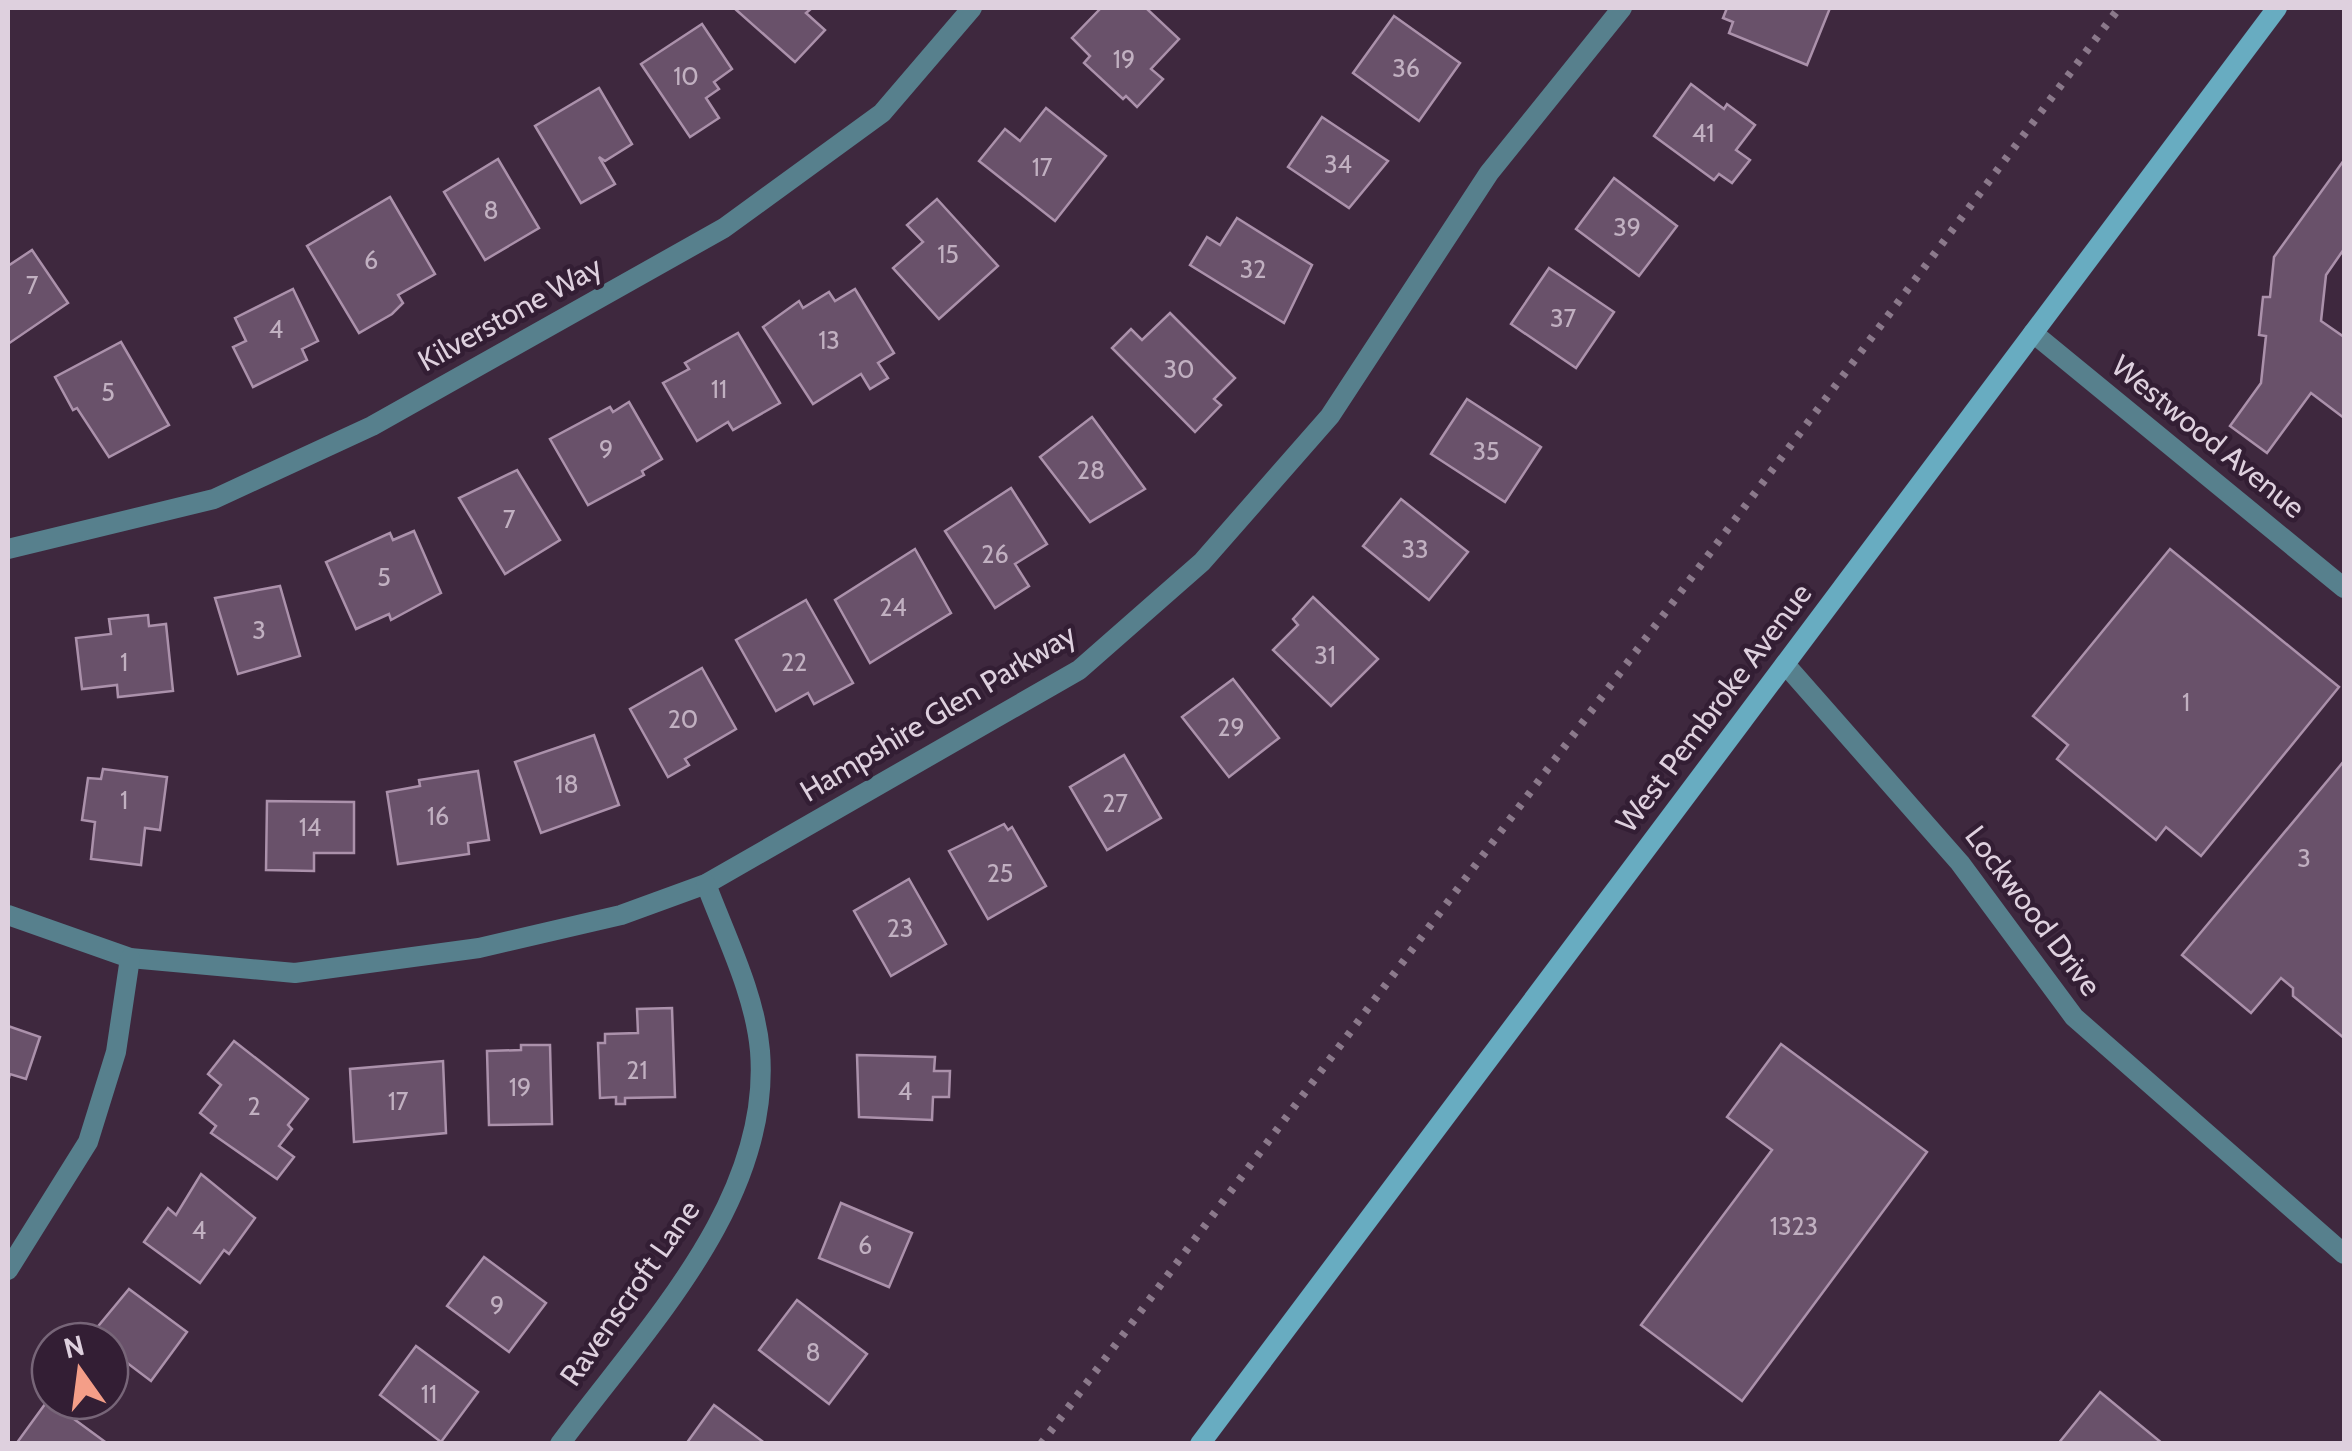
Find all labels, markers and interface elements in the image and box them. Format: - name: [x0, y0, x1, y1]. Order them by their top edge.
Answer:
- house number: 19: [1113, 44, 1135, 74]
- house number: 36: [1392, 53, 1420, 83]
- house number: 10: [673, 61, 699, 91]
- house number: 41: [1692, 118, 1714, 148]
- house number: 34: [1324, 149, 1352, 179]
- house number: 17: [1032, 152, 1053, 182]
- house number: 8: [483, 195, 499, 225]
- house number: 39: [1613, 212, 1641, 242]
- house number: 15: [937, 239, 959, 269]
- house number: 6: [364, 245, 378, 275]
- street label: Kilverstone Way: [411, 248, 608, 379]
- house number: 32: [1240, 254, 1266, 284]
- house number: 7: [26, 270, 39, 300]
- house number: 37: [1550, 303, 1576, 333]
- house number: 4: [269, 314, 283, 344]
- house number: 13: [818, 325, 840, 355]
- street label: Westwood Avenue: [2104, 347, 2313, 526]
- house number: 30: [1164, 354, 1194, 384]
- house number: 11: [711, 374, 727, 404]
- house number: 5: [101, 377, 115, 407]
- house number: 9: [599, 434, 613, 464]
- house number: 35: [1472, 436, 1500, 466]
- house number: 28: [1077, 455, 1105, 485]
- house number: 7: [503, 504, 516, 534]
- house number: 33: [1401, 534, 1429, 564]
- house number: 26: [981, 539, 1009, 569]
- house number: 5: [377, 562, 391, 592]
- street label: West Pembroke Avenue: [1608, 576, 1819, 840]
- house number: 24: [879, 592, 907, 622]
- house number: 3: [252, 615, 266, 645]
- street label: Hampshire Glen Parkway: [793, 616, 1082, 810]
- house number: 31: [1314, 640, 1336, 670]
- house number: 1: [120, 647, 128, 677]
- house number: 22: [781, 647, 807, 677]
- house number: 1: [2182, 687, 2190, 717]
- house number: 20: [668, 704, 698, 734]
- house number: 29: [1217, 712, 1245, 742]
- house number: 18: [555, 769, 579, 799]
- house number: 1: [120, 785, 128, 815]
- house number: 27: [1102, 788, 1128, 818]
- house number: 16: [427, 801, 449, 831]
- house number: 14: [299, 812, 321, 842]
- street label: Lockwood Drive: [1957, 818, 2109, 1003]
- house number: 3: [2297, 843, 2311, 873]
- house number: 25: [987, 858, 1013, 888]
- house number: 23: [887, 913, 913, 943]
- house number: 21: [626, 1055, 648, 1085]
- house number: 19: [509, 1072, 531, 1102]
- house number: 4: [898, 1076, 912, 1106]
- house number: 17: [388, 1086, 409, 1116]
- house number: 2: [247, 1091, 261, 1121]
- street label: Ravenscroft Lane: [552, 1193, 707, 1393]
- house number: 1323: [1770, 1211, 1818, 1241]
- house number: 4: [192, 1215, 206, 1245]
- house number: 6: [858, 1230, 872, 1260]
- house number: 9: [490, 1290, 504, 1320]
- north arrow: [30, 1321, 130, 1421]
- text: N: [60, 1328, 88, 1366]
- house number: 8: [805, 1337, 821, 1367]
- house number: 11: [421, 1379, 437, 1409]

